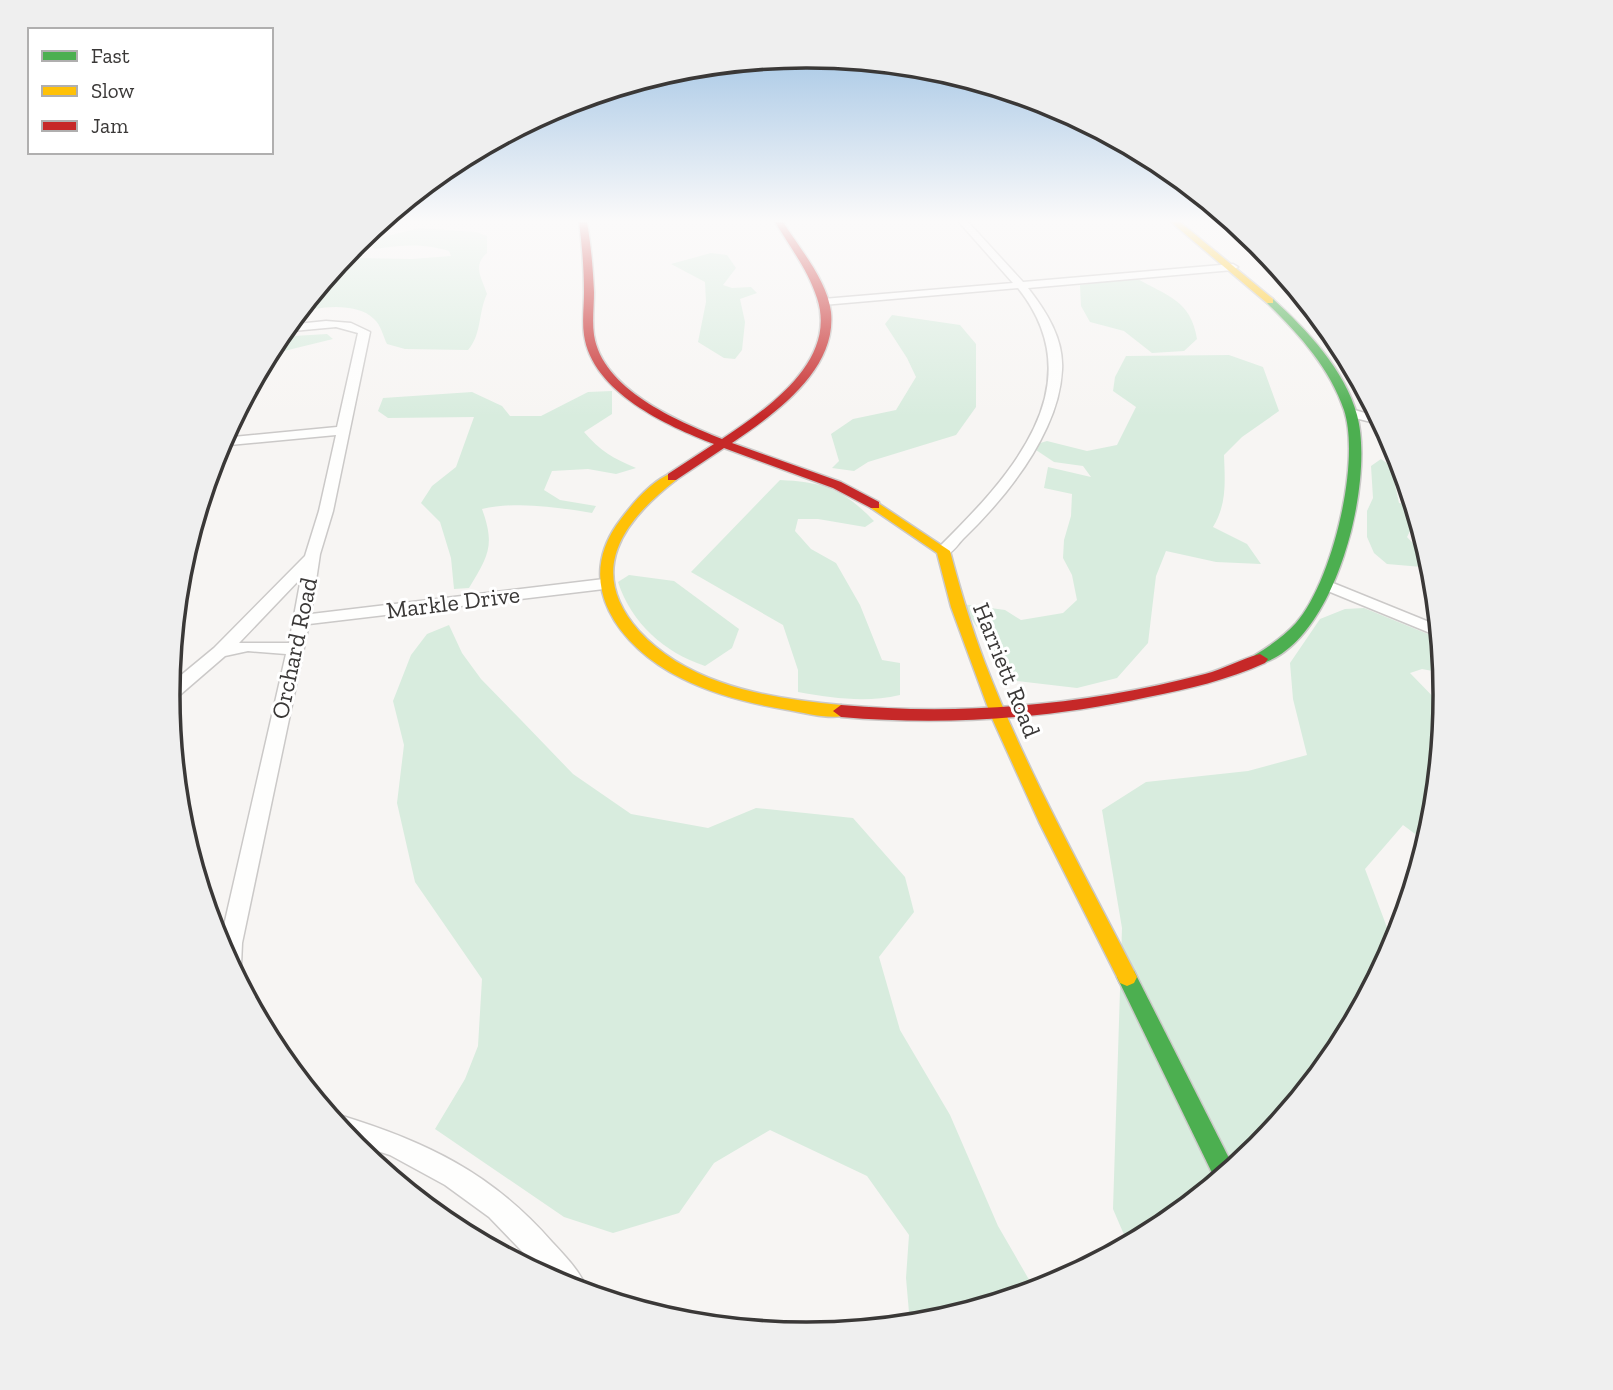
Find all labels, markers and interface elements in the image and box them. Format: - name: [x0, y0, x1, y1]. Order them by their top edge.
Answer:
- legend: [28, 28, 273, 154]
- text: Fast: [91, 43, 130, 68]
- text: Slow: [91, 78, 134, 103]
- text: Jam: [91, 113, 128, 138]
- street label: Orchard Road: [265, 575, 323, 721]
- street label: Markle Drive: [384, 579, 522, 625]
- street label: Harriett Road: [967, 599, 1047, 741]

